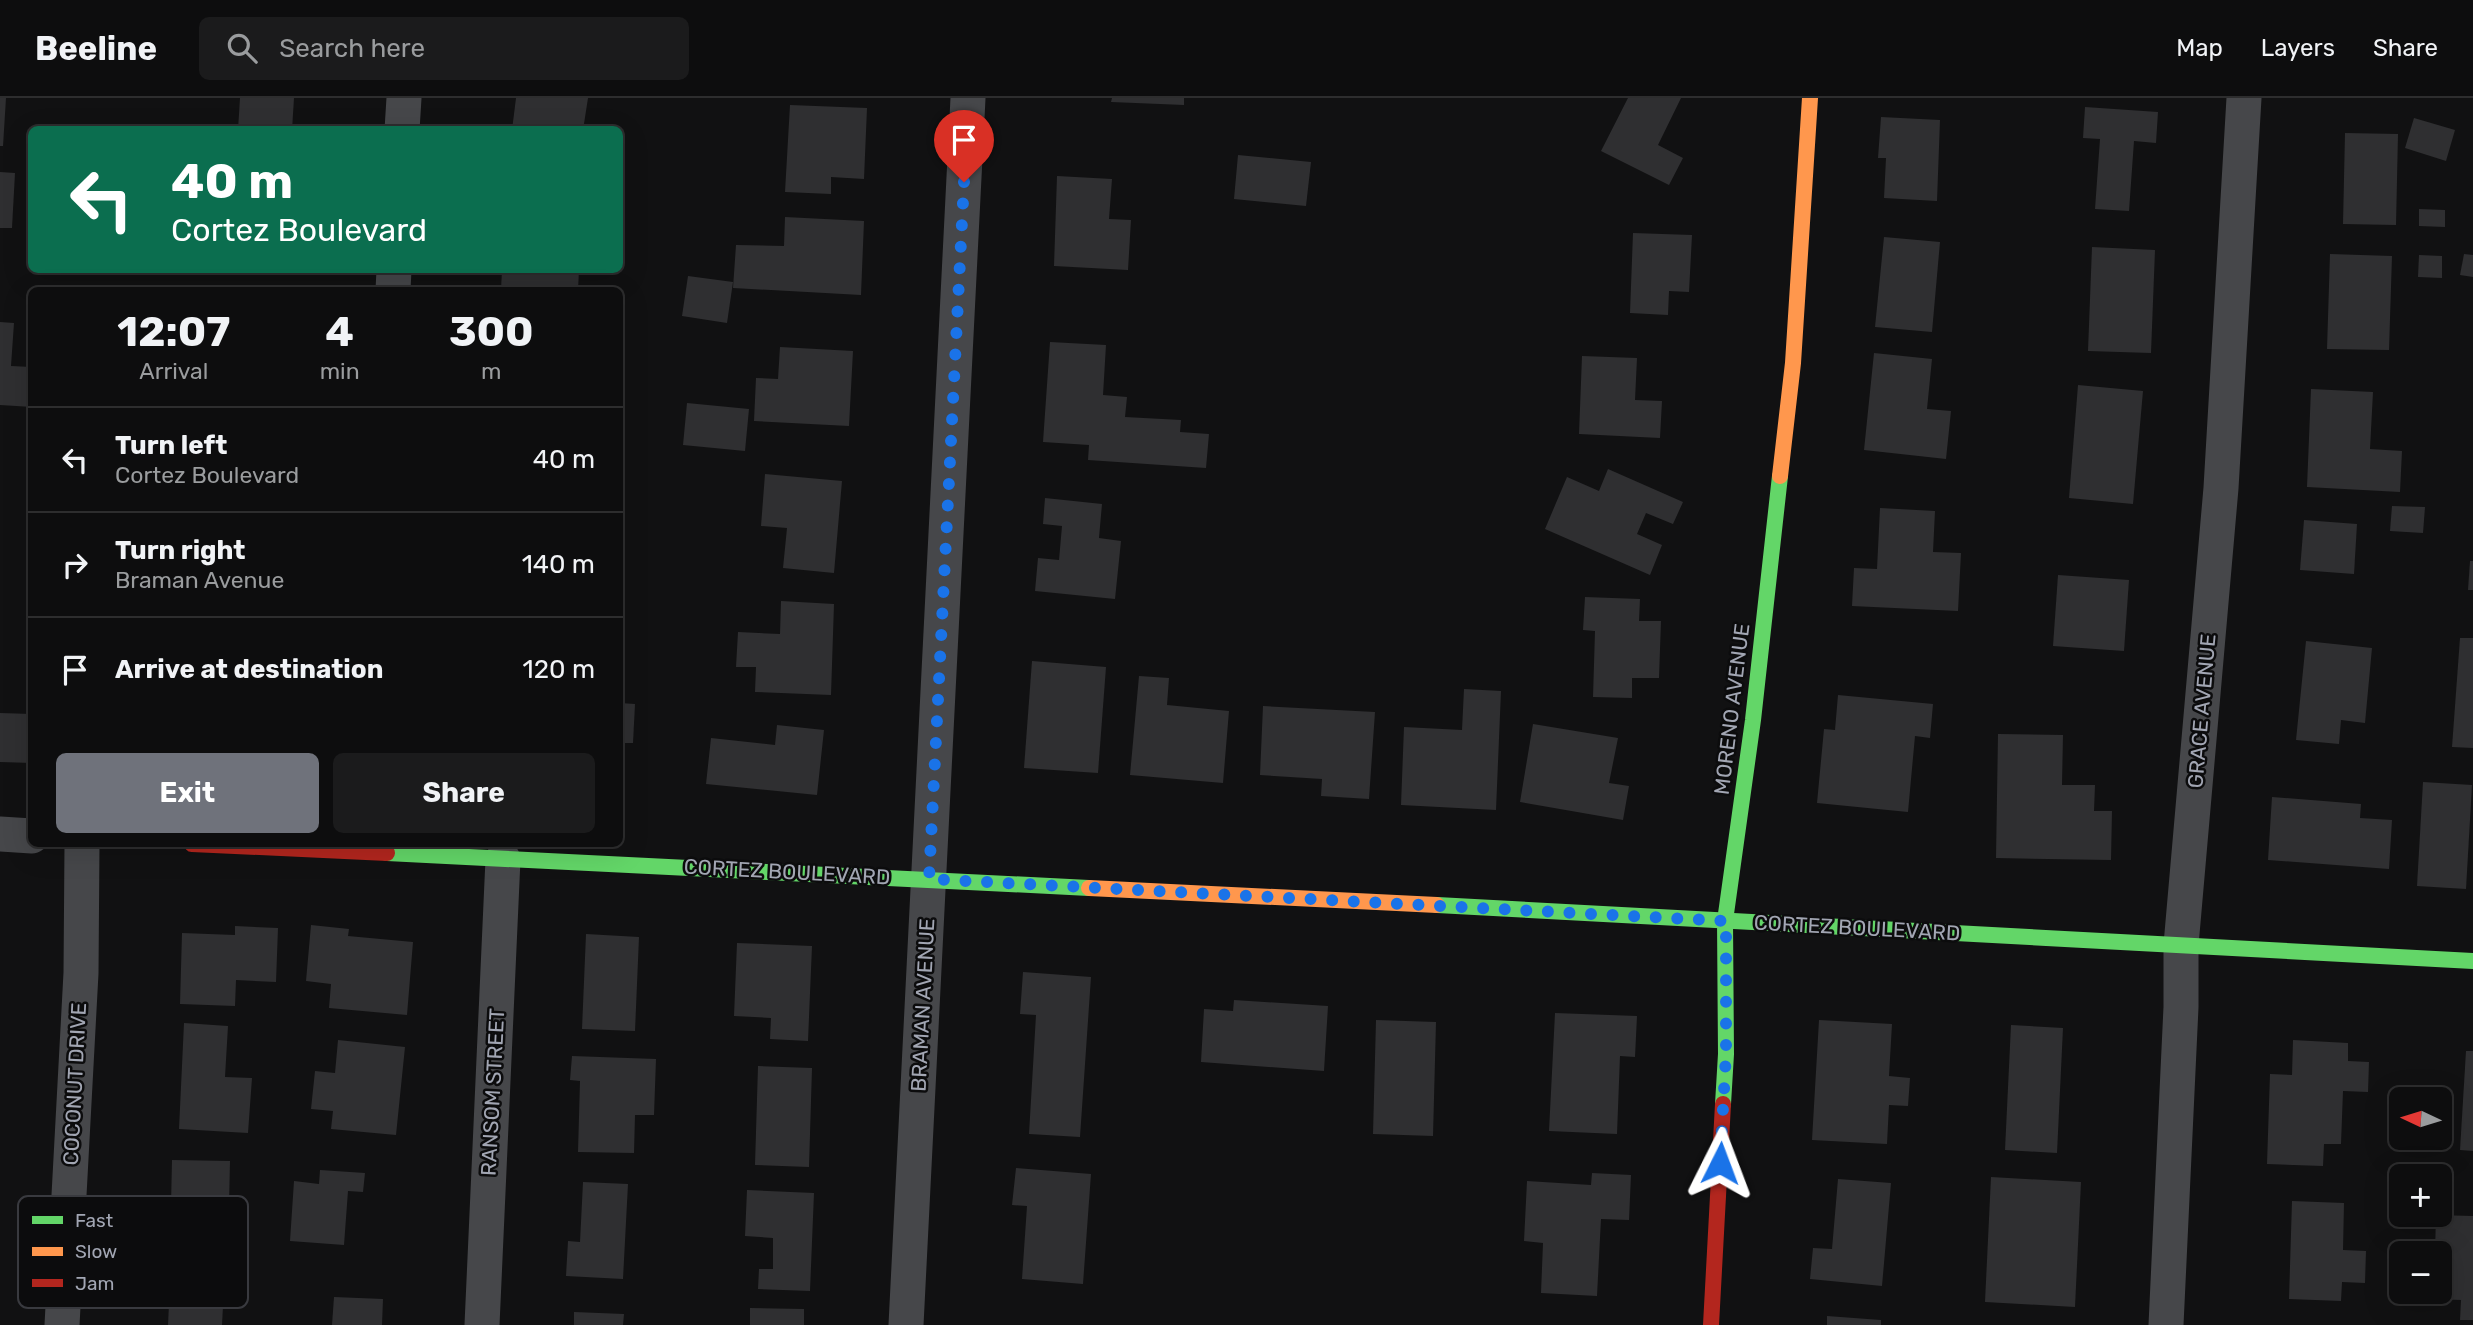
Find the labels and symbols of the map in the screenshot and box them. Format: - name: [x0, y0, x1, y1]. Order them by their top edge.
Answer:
- pin: [934, 110, 994, 182]
- street label: MORENO AVENUE: [1709, 622, 1754, 796]
- street label: GRACE AVENUE: [2182, 633, 2221, 789]
- street label: CORTEZ BOULEVARD: [683, 854, 891, 889]
- street label: CORTEZ BOULEVARD: [1753, 910, 1961, 945]
- street label: BRAMAN AVENUE: [905, 918, 940, 1092]
- street label: COCONUT DRIVE: [58, 1002, 91, 1166]
- street label: RANSOM STREET: [476, 1007, 509, 1176]
- north arrow: [2389, 1087, 2452, 1150]
- position arrow: [1683, 1126, 1757, 1200]
- legend: [18, 1196, 248, 1308]
- text: Fast: [75, 1209, 114, 1232]
- text: Slow: [75, 1240, 117, 1263]
- text: Jam: [75, 1272, 114, 1295]

